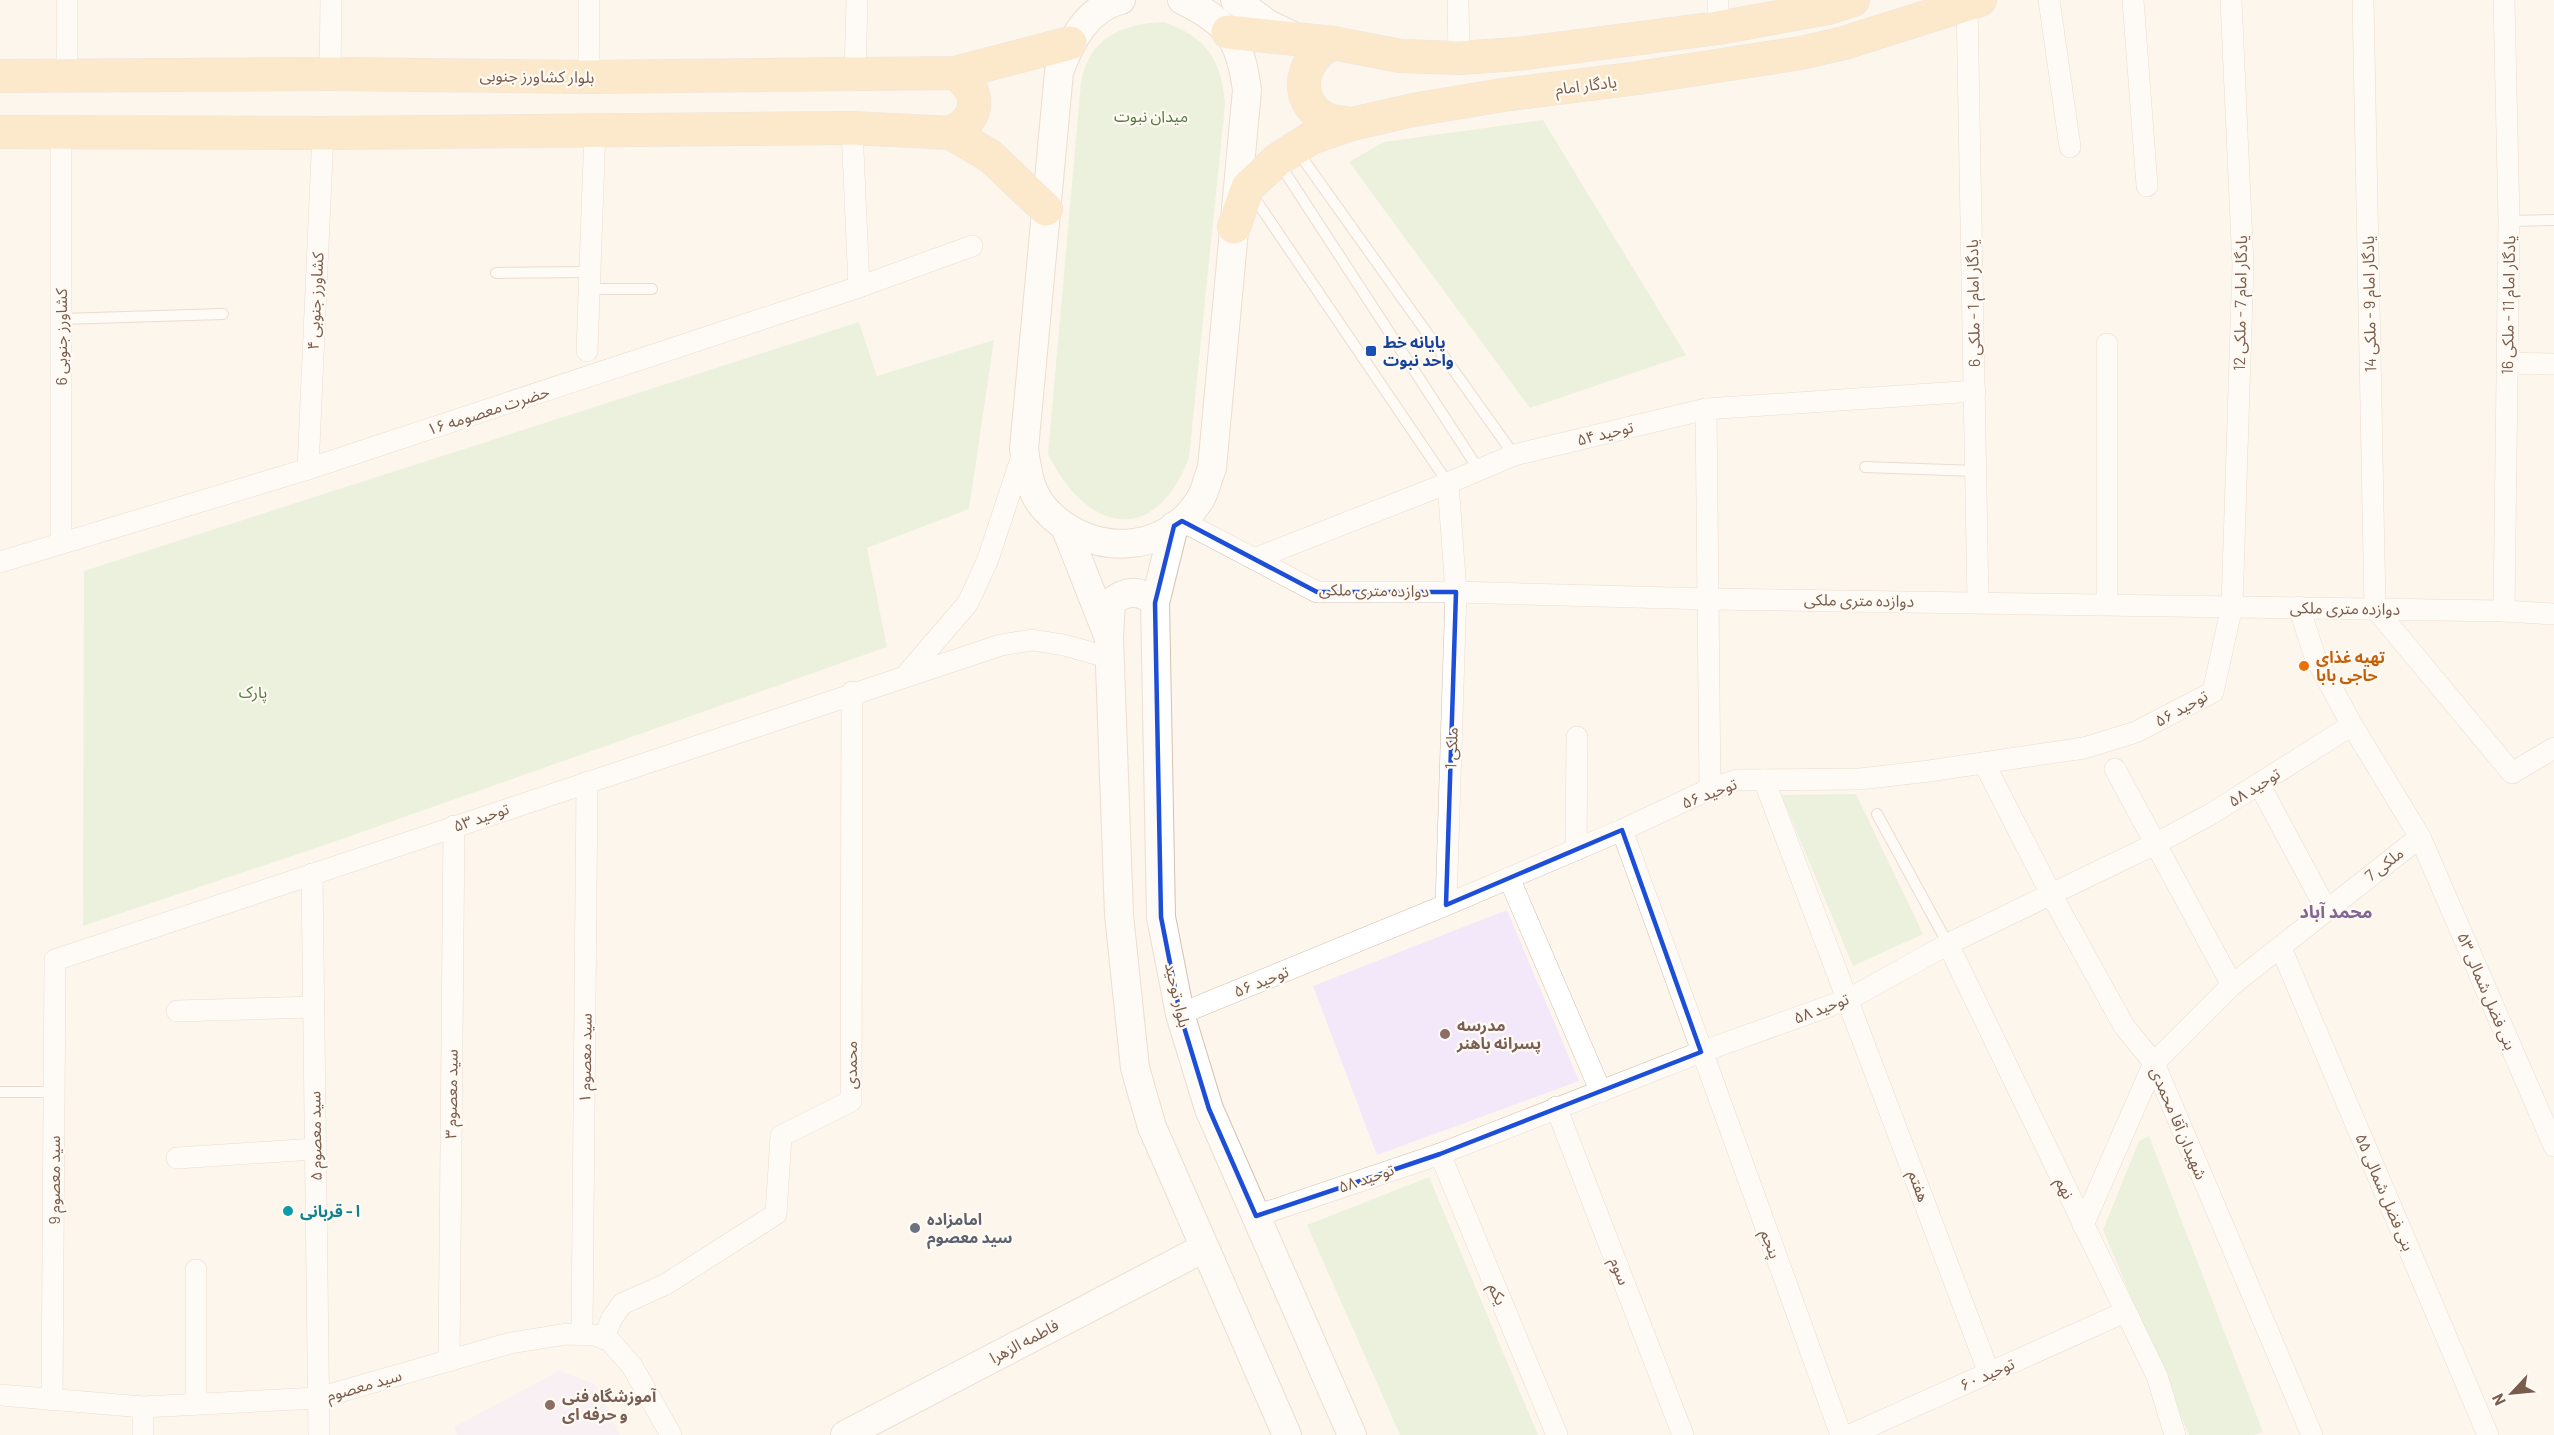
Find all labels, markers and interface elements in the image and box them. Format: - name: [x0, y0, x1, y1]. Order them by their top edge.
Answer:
- street label: بلوار کشاورز جنوبی: [479, 65, 595, 87]
- street label: یادگار امام: [1554, 71, 1618, 102]
- park label: میدان نبوت: [1114, 106, 1188, 126]
- street label: یادگار امام 7 - ملکی 12: [2229, 235, 2254, 371]
- street label: یادگار امام 9 - ملکی 14: [2358, 235, 2383, 373]
- street label: یادگار امام 11 - ملکی 16: [2497, 235, 2522, 375]
- street label: یادگار امام 1 - ملکی 6: [1962, 239, 1987, 367]
- street label: کشاورز جنوبی ۴: [302, 251, 328, 350]
- street label: کشاورز جنوبی 6: [51, 288, 71, 385]
- place label: پایانه خط واحد نبوت: [1383, 332, 1454, 370]
- marker: پایانه خط واحد نبوت: [1364, 344, 1378, 358]
- street label: حضرت معصومه ۱۶: [424, 381, 552, 439]
- street label: توحید ۵۴: [1575, 416, 1636, 450]
- street label: دوازده متری ملکی: [1319, 579, 1429, 601]
- street label: دوازده متری ملکی: [1804, 589, 1914, 611]
- street label: دوازده متری ملکی: [2290, 597, 2400, 619]
- place label: تهیه غذای حاجی بابا: [2316, 647, 2385, 685]
- marker: تهیه غذای حاجی بابا: [2297, 659, 2311, 673]
- park label: پارک: [239, 682, 267, 703]
- street label: توحید ۵۶: [2151, 685, 2211, 731]
- street label: ملکی 1: [1440, 727, 1462, 769]
- street label: توحید ۵۸: [2224, 763, 2284, 811]
- street label: توحید ۵۶: [1678, 773, 1740, 813]
- street label: توحید ۵۳: [450, 798, 512, 836]
- street label: ملکی 7: [2361, 843, 2407, 885]
- district label: محمد آباد: [2300, 900, 2372, 922]
- street label: بنی فضل شمالی ۵۳: [2453, 929, 2521, 1053]
- street label: بلوار توحید: [1161, 961, 1195, 1029]
- street label: توحید ۵۶: [1230, 961, 1292, 1001]
- street label: توحید ۵۸: [1790, 988, 1852, 1028]
- street label: سید معصوم ۱: [574, 1013, 599, 1103]
- place label: مدرسه پسرانه باهنر: [1456, 1015, 1541, 1054]
- marker: مدرسه پسرانه باهنر: [1438, 1027, 1452, 1041]
- street label: محمدی: [841, 1041, 861, 1089]
- street label: سید معصوم ۳: [440, 1049, 465, 1139]
- street label: شهیدان آقا محمدی: [2146, 1064, 2212, 1182]
- street label: سید معصوم ۵: [304, 1091, 329, 1181]
- street label: بنی فضل شمالی ۵۵: [2351, 1130, 2419, 1254]
- street label: سید معصوم 9: [44, 1136, 67, 1224]
- street label: توحید ۵۸: [1335, 1159, 1397, 1197]
- street label: هفتم: [1901, 1168, 1934, 1206]
- street label: نهم: [2049, 1174, 2079, 1203]
- place label: ا - قربانی: [300, 1201, 360, 1221]
- marker: ا - قربانی: [281, 1204, 295, 1218]
- place label: امامزاده سید معصوم: [927, 1209, 1012, 1249]
- marker: امامزاده سید معصوم: [908, 1221, 922, 1235]
- street label: پنجم: [1754, 1227, 1785, 1262]
- street label: سوم: [1603, 1254, 1634, 1289]
- street label: یکم: [1482, 1280, 1511, 1309]
- street label: فاطمه الزهرا: [986, 1314, 1062, 1368]
- street label: توحید ۶۰: [1957, 1353, 2018, 1395]
- north arrow: [2482, 1363, 2542, 1423]
- street label: سید معصوم: [324, 1365, 405, 1408]
- place label: آموزشگاه فنی و حرفه ای: [562, 1386, 657, 1424]
- text: N: [2487, 1391, 2509, 1409]
- marker: آموزشگاه فنی و حرفه ای: [543, 1398, 557, 1412]

